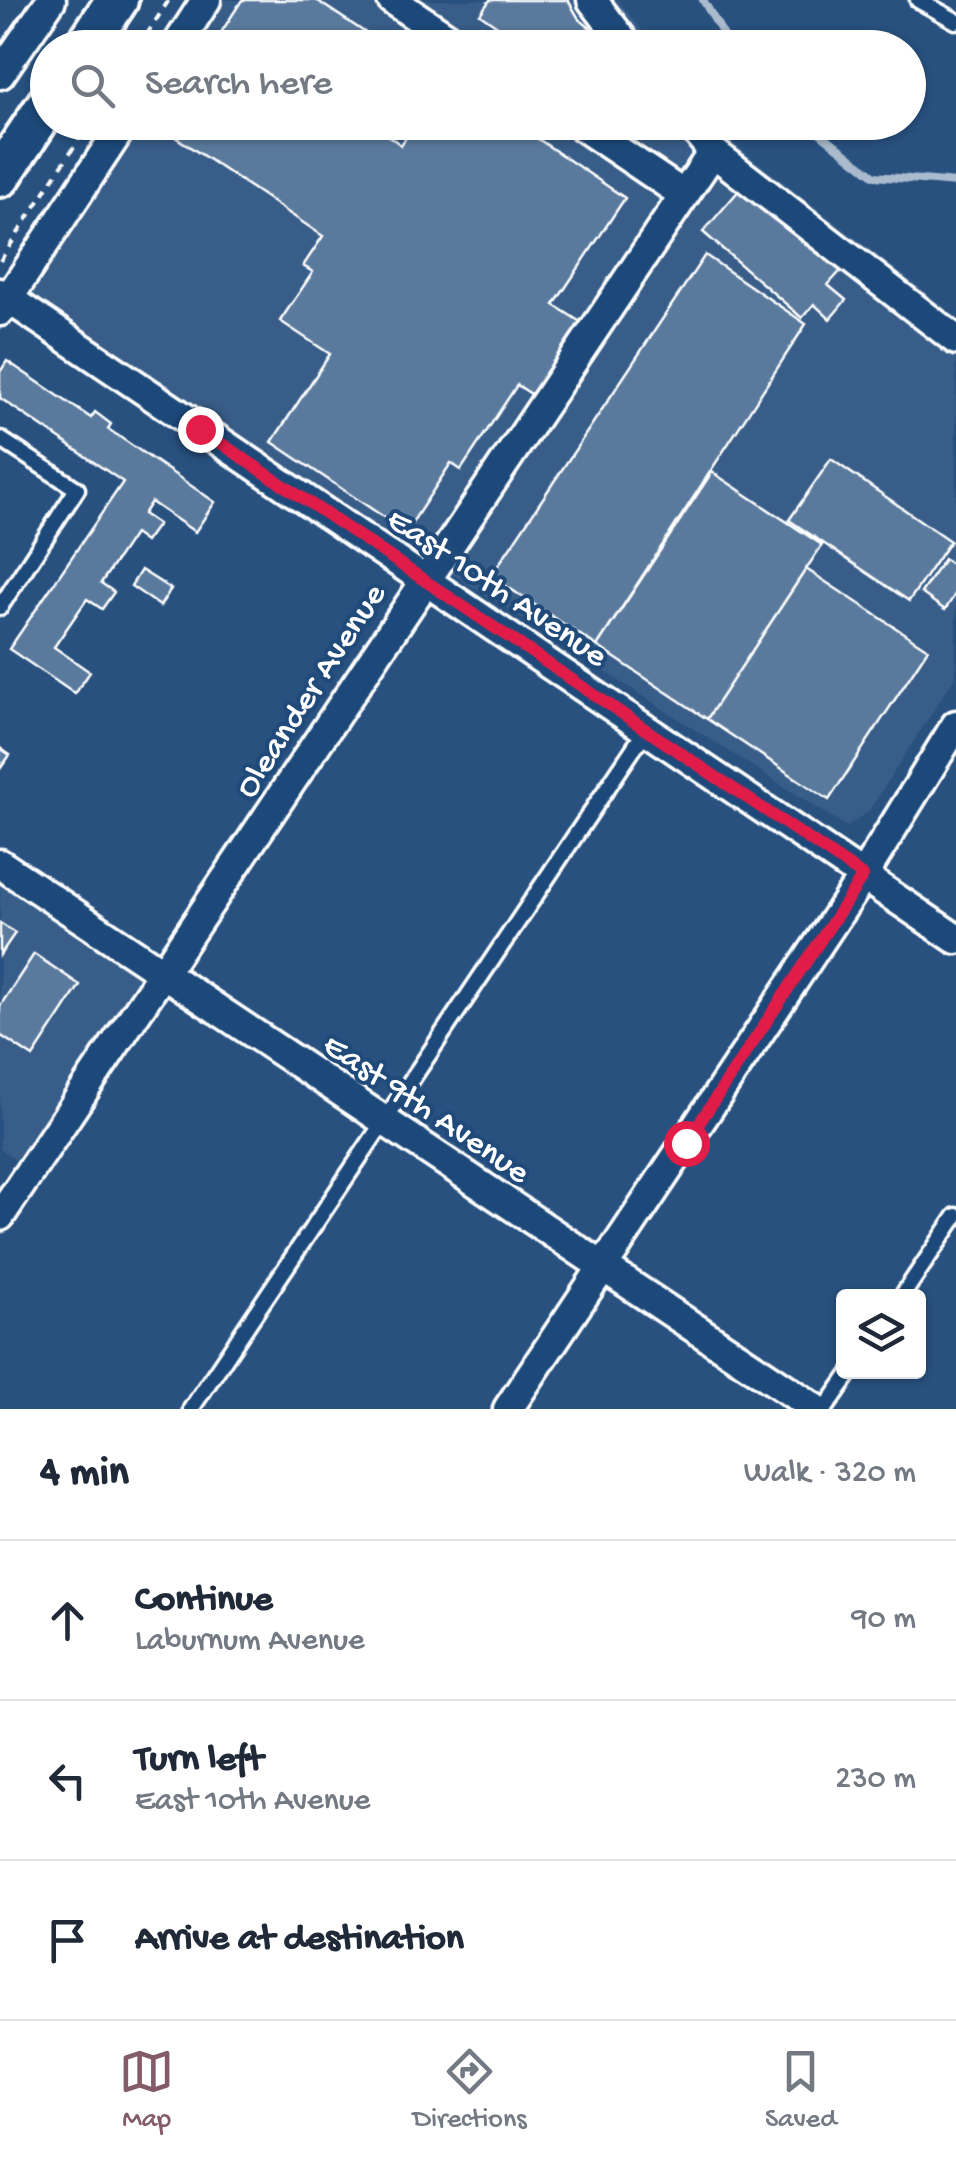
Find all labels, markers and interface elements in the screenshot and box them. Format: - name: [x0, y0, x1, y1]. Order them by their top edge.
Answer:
- search box: [30, 30, 926, 140]
- icon: search: [65, 58, 120, 113]
- text: Search here: [145, 63, 332, 107]
- route end: [178, 407, 224, 453]
- street label: East 10th Avenue: [378, 501, 615, 679]
- street label: Oleander Avenue: [228, 576, 398, 807]
- street label: East 9th Avenue: [314, 1026, 537, 1195]
- route start: [664, 1121, 710, 1167]
- map controls: [836, 1289, 926, 1379]
- button: layers: [836, 1289, 926, 1379]
- text: 4 min: [40, 1450, 129, 1499]
- text: Walk · 320 m: [744, 1455, 916, 1493]
- text: Continue: [135, 1579, 273, 1623]
- icon: ahead: [40, 1593, 95, 1648]
- text: 90 m: [852, 1601, 916, 1639]
- text: Laburnum Avenue: [135, 1623, 364, 1661]
- text: Turn left: [135, 1739, 263, 1783]
- icon: left: [40, 1753, 95, 1808]
- text: 230 m: [835, 1761, 916, 1799]
- text: East 10th Avenue: [135, 1783, 370, 1821]
- icon: arrive: [40, 1913, 95, 1968]
- text: Arrive at destination: [135, 1918, 464, 1962]
- tab: Map: [119, 2044, 174, 2137]
- tab: Directions: [413, 2044, 527, 2137]
- tab: Saved: [765, 2044, 837, 2137]

